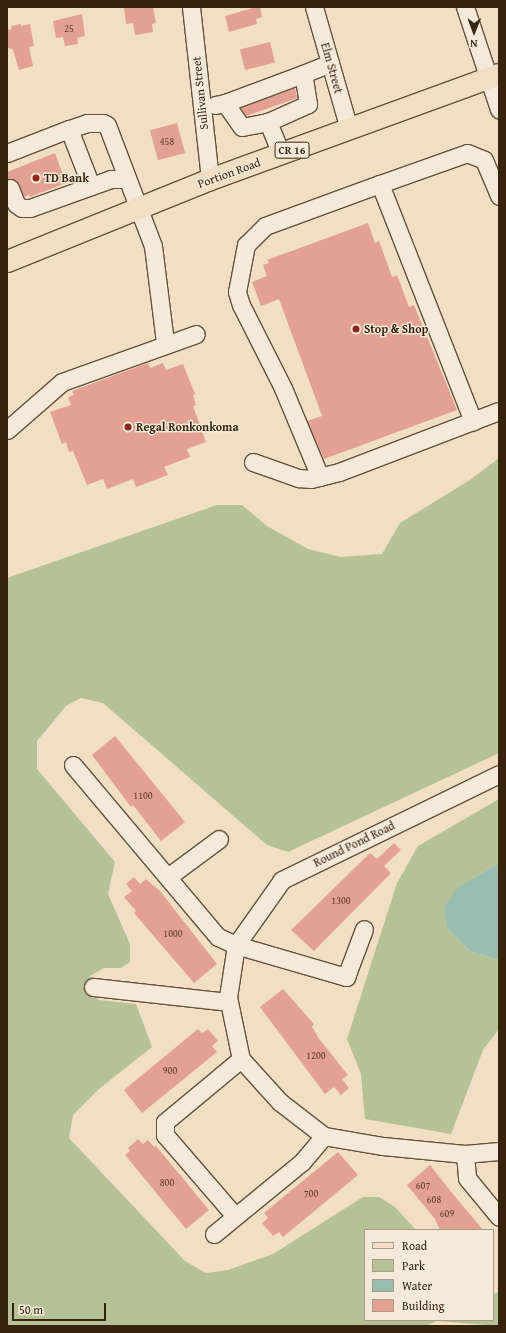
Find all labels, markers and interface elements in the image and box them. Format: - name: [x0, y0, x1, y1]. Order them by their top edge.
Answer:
- north arrow: [454, 12, 494, 52]
- house number: 25: [64, 23, 74, 35]
- text: N: [470, 36, 478, 52]
- street label: Elm Street: [318, 41, 346, 95]
- street label: Sullivan Street: [189, 56, 211, 130]
- house number: 458: [160, 136, 174, 148]
- road number: CR 16: [274, 141, 310, 159]
- street label: Portion Road: [196, 155, 262, 191]
- place label: TD Bank: [44, 171, 89, 185]
- marker: TD Bank: [31, 173, 41, 183]
- place label: Stop & Shop: [364, 322, 428, 336]
- marker: Stop & Shop: [351, 324, 361, 334]
- place label: Regal Ronkonkoma: [136, 420, 239, 434]
- marker: Regal Ronkonkoma: [123, 422, 133, 432]
- house number: 1100: [133, 790, 153, 802]
- street label: Round Pond Road: [311, 818, 397, 870]
- house number: 1300: [331, 895, 351, 907]
- house number: 1000: [163, 928, 183, 940]
- house number: 1200: [306, 1050, 326, 1062]
- house number: 900: [163, 1065, 177, 1077]
- house number: 800: [160, 1177, 174, 1189]
- house number: 607: [416, 1180, 430, 1192]
- house number: 700: [304, 1188, 318, 1200]
- house number: 608: [427, 1194, 441, 1206]
- house number: 609: [440, 1208, 454, 1220]
- legend: [364, 1229, 494, 1321]
- text: Road: [402, 1237, 427, 1254]
- text: Park: [402, 1257, 425, 1274]
- text: Water: [402, 1277, 432, 1294]
- scale bar: [14, 1295, 108, 1321]
- text: Building: [402, 1297, 445, 1314]
- text: 50 m: [19, 1301, 43, 1318]

